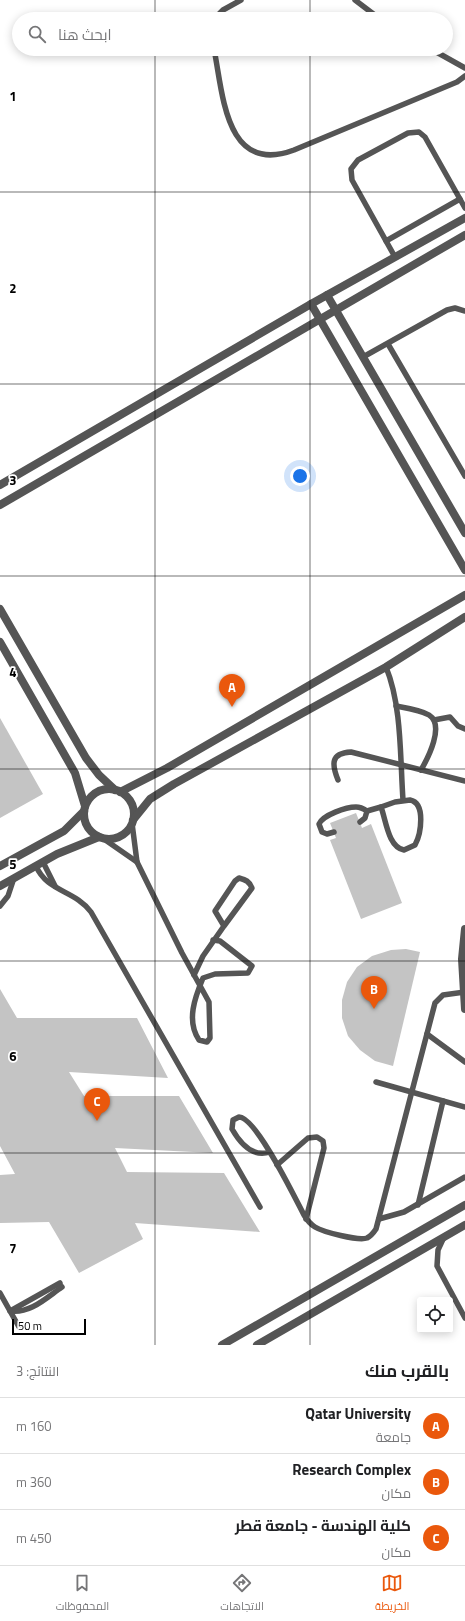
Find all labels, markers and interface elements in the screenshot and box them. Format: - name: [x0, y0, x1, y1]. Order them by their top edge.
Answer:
- search box: [12, 12, 453, 56]
- icon: search: [26, 23, 48, 45]
- text: ابحث هنا: [58, 23, 111, 46]
- text: 1: [9, 86, 17, 106]
- text: 2: [9, 278, 17, 298]
- your location: [290, 466, 310, 486]
- text: 3: [9, 470, 17, 490]
- text: 4: [9, 662, 17, 682]
- pin: A: [219, 674, 245, 707]
- text: 5: [9, 854, 17, 874]
- pin: B: [361, 976, 387, 1009]
- text: 6: [9, 1046, 17, 1066]
- pin: C: [84, 1088, 110, 1121]
- text: 7: [9, 1238, 17, 1258]
- map controls: [417, 1297, 453, 1333]
- button: locate: [417, 1297, 453, 1333]
- scale bar: [12, 1317, 86, 1336]
- text: 50 m: [18, 1318, 42, 1334]
- text: بالقرب منك: [365, 1358, 449, 1384]
- text: النتائج: 3: [16, 1361, 59, 1381]
- text: Qatar University: [305, 1402, 411, 1425]
- text: 160 m: [16, 1416, 52, 1436]
- text: A: [432, 1416, 440, 1436]
- text: جامعة: [376, 1427, 411, 1447]
- text: Research Complex: [292, 1458, 411, 1481]
- text: 360 m: [16, 1472, 52, 1492]
- text: B: [432, 1472, 440, 1492]
- text: مكان: [382, 1483, 411, 1503]
- text: كلية الهندسة - جامعة قطر: [235, 1514, 411, 1537]
- text: 450 m: [16, 1528, 52, 1548]
- text: C: [432, 1528, 440, 1548]
- text: مكان: [382, 1542, 411, 1562]
- tab: المحفوظات: [56, 1572, 109, 1616]
- tab: الاتجاهات: [220, 1572, 264, 1616]
- tab: الخريطة: [375, 1572, 409, 1616]

